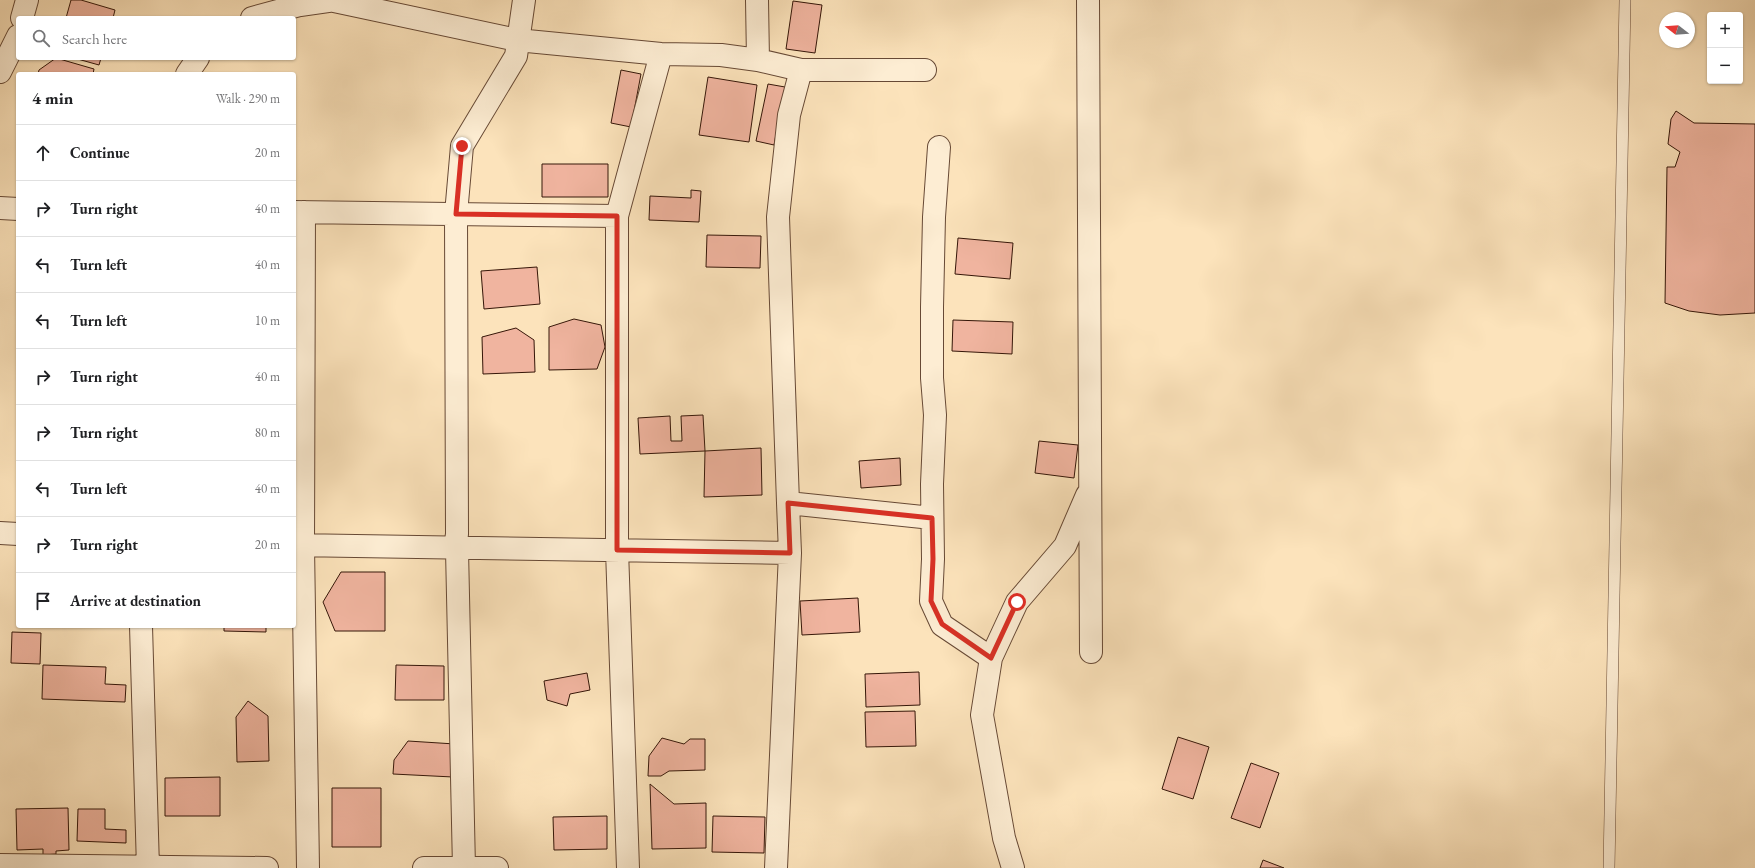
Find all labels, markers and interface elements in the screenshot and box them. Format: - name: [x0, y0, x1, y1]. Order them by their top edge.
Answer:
- north arrow: [1659, 12, 1695, 48]
- map controls: [1707, 12, 1743, 84]
- button: +: [1707, 12, 1743, 48]
- search box: [16, 16, 296, 60]
- icon: search: [30, 27, 52, 49]
- text: Search here: [62, 29, 127, 48]
- button: −: [1707, 48, 1743, 84]
- text: 4 min: [32, 87, 73, 109]
- text: Walk · 290 m: [216, 90, 280, 107]
- route end: [453, 137, 471, 155]
- icon: ahead: [32, 142, 54, 164]
- text: Continue: [70, 143, 130, 162]
- text: 20 m: [255, 144, 280, 161]
- icon: right: [32, 198, 54, 220]
- text: Turn right: [70, 199, 138, 218]
- text: 40 m: [255, 200, 280, 217]
- icon: left: [32, 254, 54, 276]
- text: Turn left: [70, 255, 127, 274]
- text: 40 m: [255, 256, 280, 273]
- icon: left: [32, 310, 54, 332]
- text: Turn left: [70, 311, 127, 330]
- text: 10 m: [255, 312, 280, 329]
- icon: right: [32, 366, 54, 388]
- text: Turn right: [70, 367, 138, 386]
- text: 40 m: [255, 368, 280, 385]
- icon: right: [32, 422, 54, 444]
- text: Turn right: [70, 423, 138, 442]
- text: 80 m: [255, 424, 280, 441]
- icon: left: [32, 478, 54, 500]
- text: Turn left: [70, 479, 127, 498]
- text: 40 m: [255, 480, 280, 497]
- icon: right: [32, 534, 54, 556]
- text: Turn right: [70, 535, 138, 554]
- text: 20 m: [255, 536, 280, 553]
- icon: arrive: [32, 590, 54, 612]
- text: Arrive at destination: [70, 591, 201, 610]
- route start: [1008, 593, 1026, 611]

